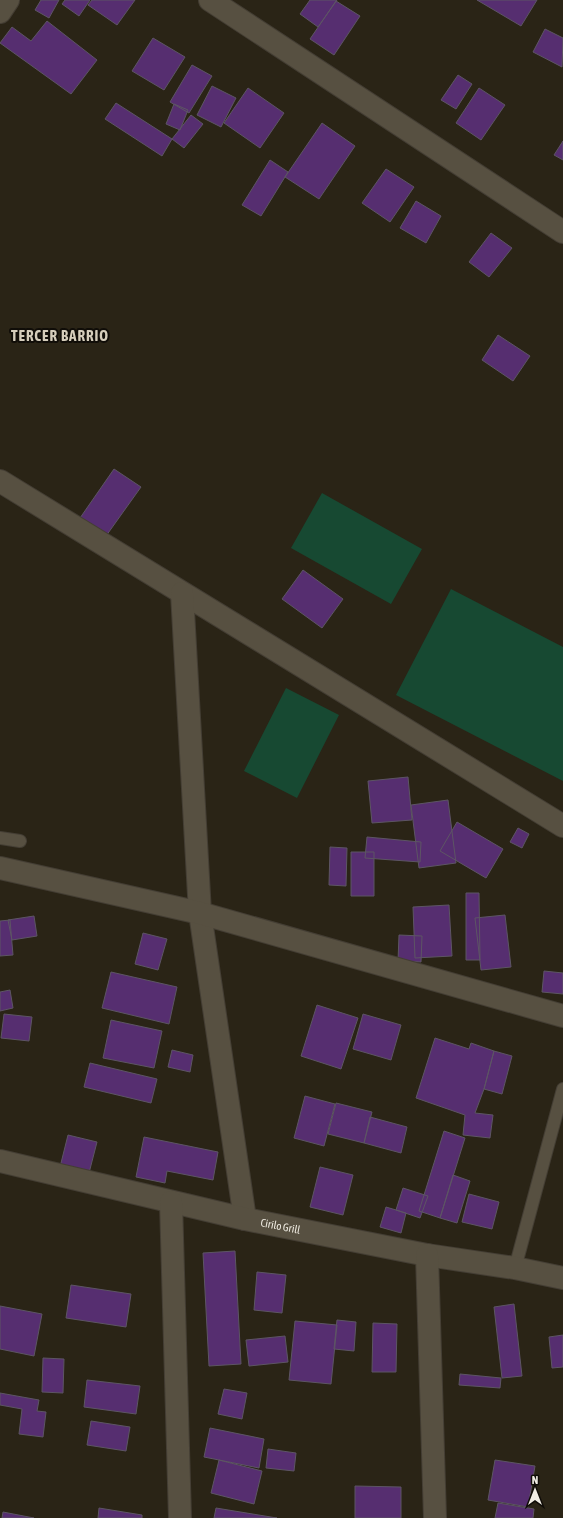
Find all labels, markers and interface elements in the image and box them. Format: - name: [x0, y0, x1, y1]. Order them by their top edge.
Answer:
- district label: TERCER BARRIO: [11, 327, 109, 344]
- street label: Cirilo Grill: [260, 1216, 302, 1236]
- north arrow: [515, 1470, 555, 1510]
- text: N: [532, 1474, 538, 1486]

